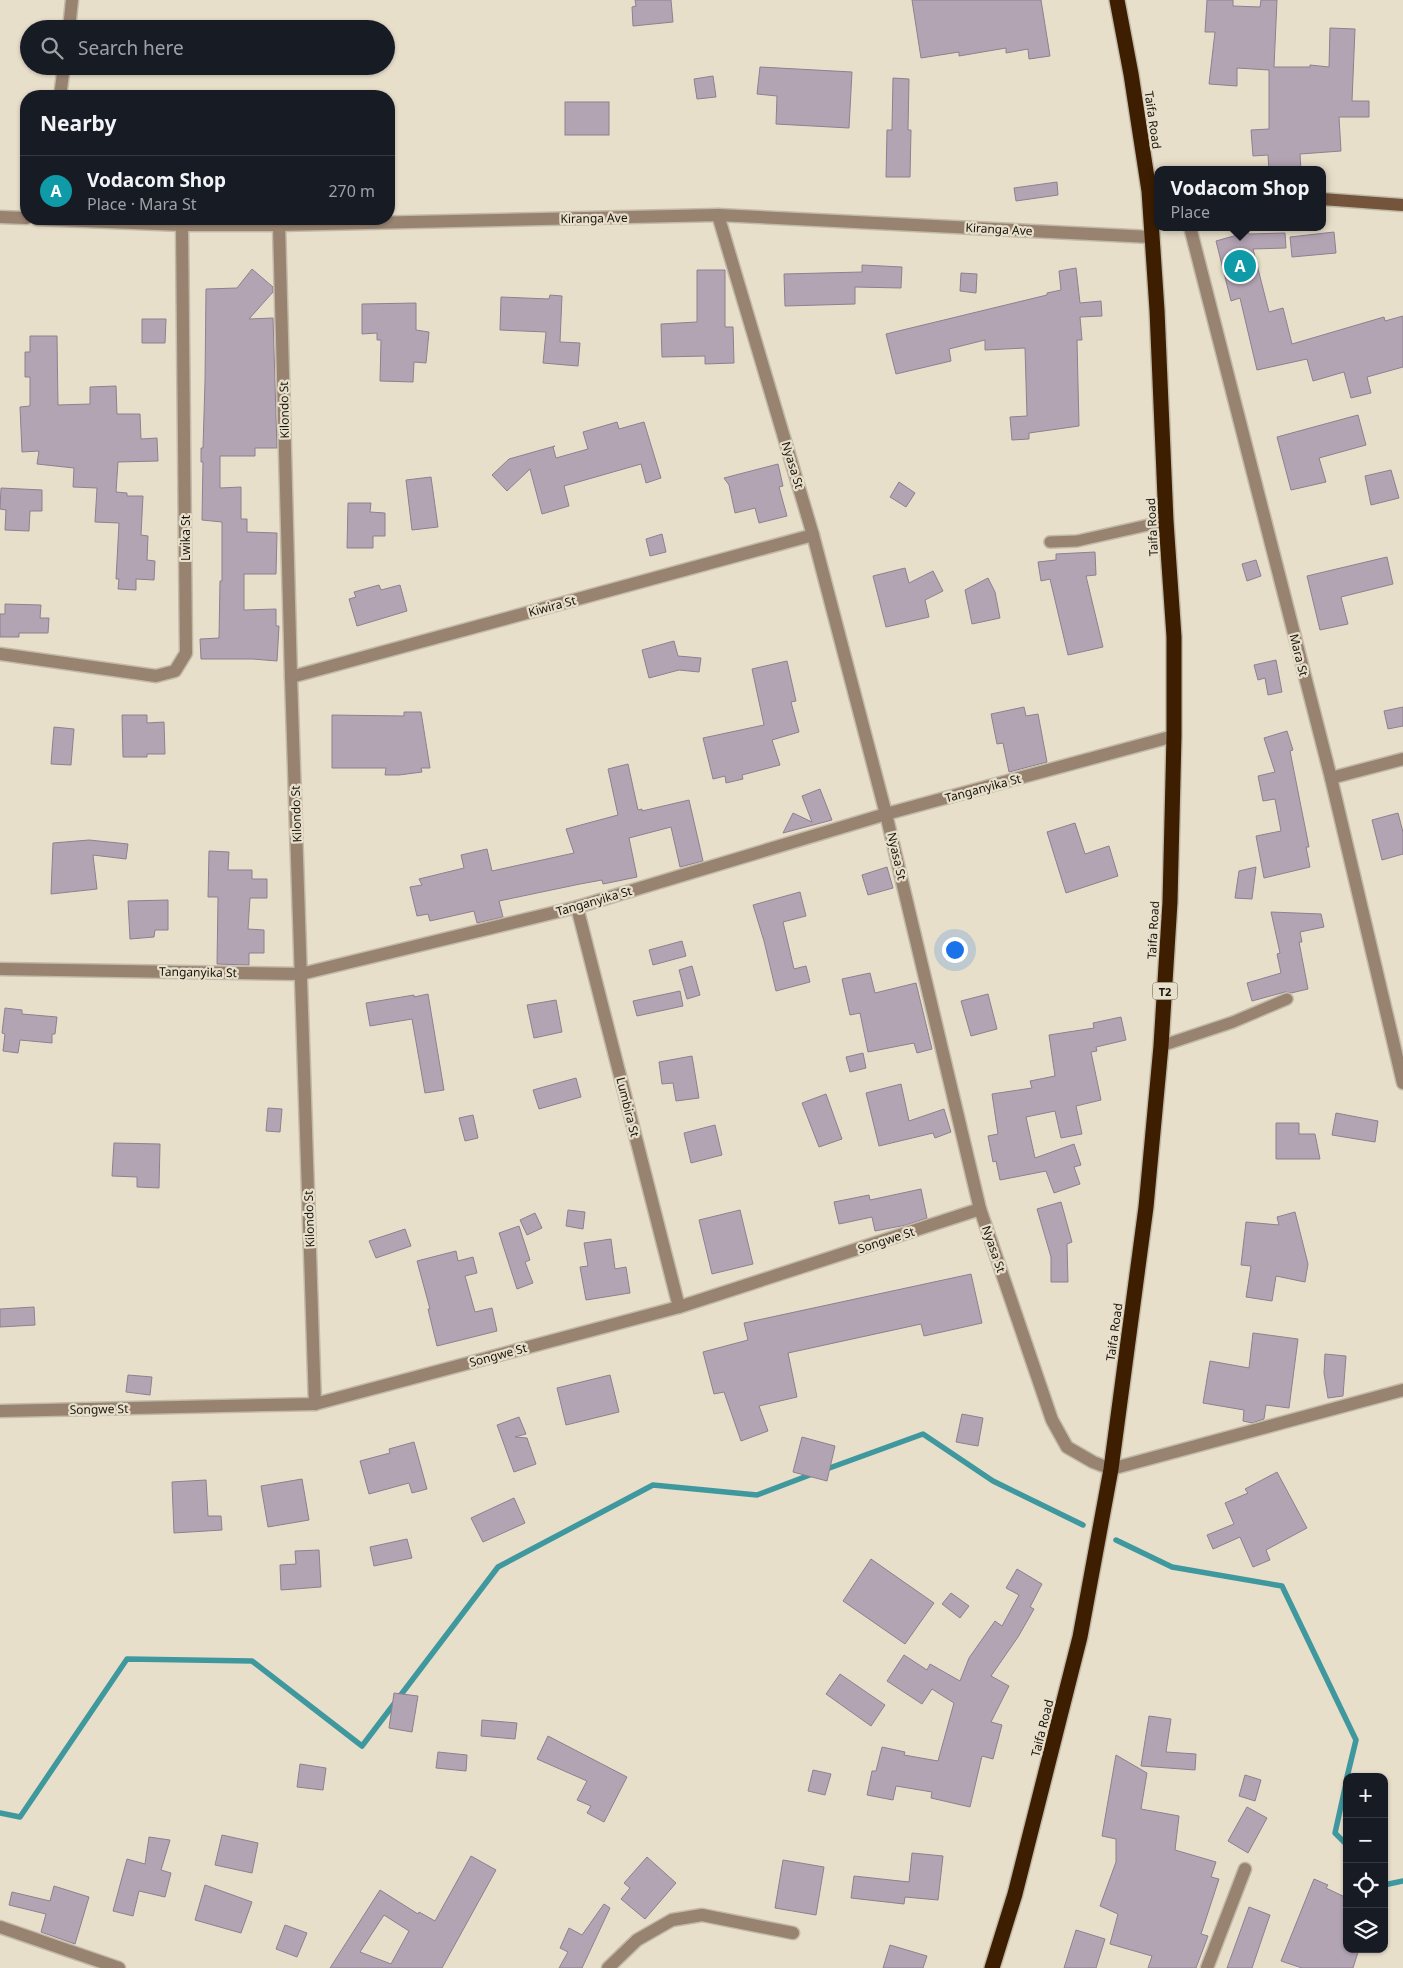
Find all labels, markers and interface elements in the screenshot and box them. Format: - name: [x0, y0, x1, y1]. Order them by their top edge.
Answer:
- search box: [20, 20, 395, 75]
- icon: search: [38, 34, 66, 62]
- text: Search here: [78, 35, 184, 61]
- street label: Taifa Road: [1141, 90, 1165, 150]
- text: Nearby: [40, 109, 116, 137]
- popup: [1154, 166, 1326, 231]
- text: Vodacom Shop: [87, 167, 226, 193]
- text: Vodacom Shop: [1170, 175, 1310, 201]
- text: A: [50, 180, 62, 202]
- text: 270 m: [328, 180, 375, 202]
- text: Place · Mara St: [87, 193, 197, 215]
- text: Place: [1170, 201, 1210, 223]
- street label: Kiranga Ave: [560, 209, 628, 227]
- street label: Kiranga Ave: [965, 219, 1033, 239]
- pin: A: [1224, 247, 1256, 285]
- street label: Kilondo St: [275, 381, 293, 439]
- street label: Nyasa St: [778, 439, 808, 491]
- street label: Taifa Road: [1142, 497, 1162, 557]
- street label: Lwika St: [177, 514, 194, 561]
- street label: Kiwira St: [526, 591, 578, 620]
- street label: Mara St: [1286, 632, 1313, 679]
- street label: Tanganyika St: [943, 770, 1023, 806]
- street label: Kilondo St: [286, 785, 305, 843]
- street label: Nyasa St: [883, 830, 911, 882]
- street label: Tanganyika St: [554, 882, 634, 920]
- street label: Taifa Road: [1143, 900, 1163, 960]
- your location: [942, 937, 968, 963]
- street label: Tanganyika St: [159, 963, 238, 981]
- road number: T2: [1152, 982, 1178, 999]
- street label: Lumbira St: [612, 1075, 644, 1139]
- street label: Kilondo St: [299, 1190, 318, 1248]
- street label: Songwe St: [855, 1223, 917, 1257]
- street label: Nyasa St: [978, 1223, 1010, 1275]
- street label: Taifa Road: [1102, 1302, 1126, 1362]
- street label: Songwe St: [467, 1339, 529, 1371]
- street label: Songwe St: [69, 1400, 129, 1418]
- street label: Taifa Road: [1027, 1698, 1057, 1758]
- map controls: [1343, 1773, 1388, 1953]
- button: +: [1343, 1773, 1388, 1818]
- button: −: [1343, 1818, 1388, 1863]
- button: locate: [1343, 1863, 1388, 1908]
- button: layers: [1343, 1908, 1388, 1953]

